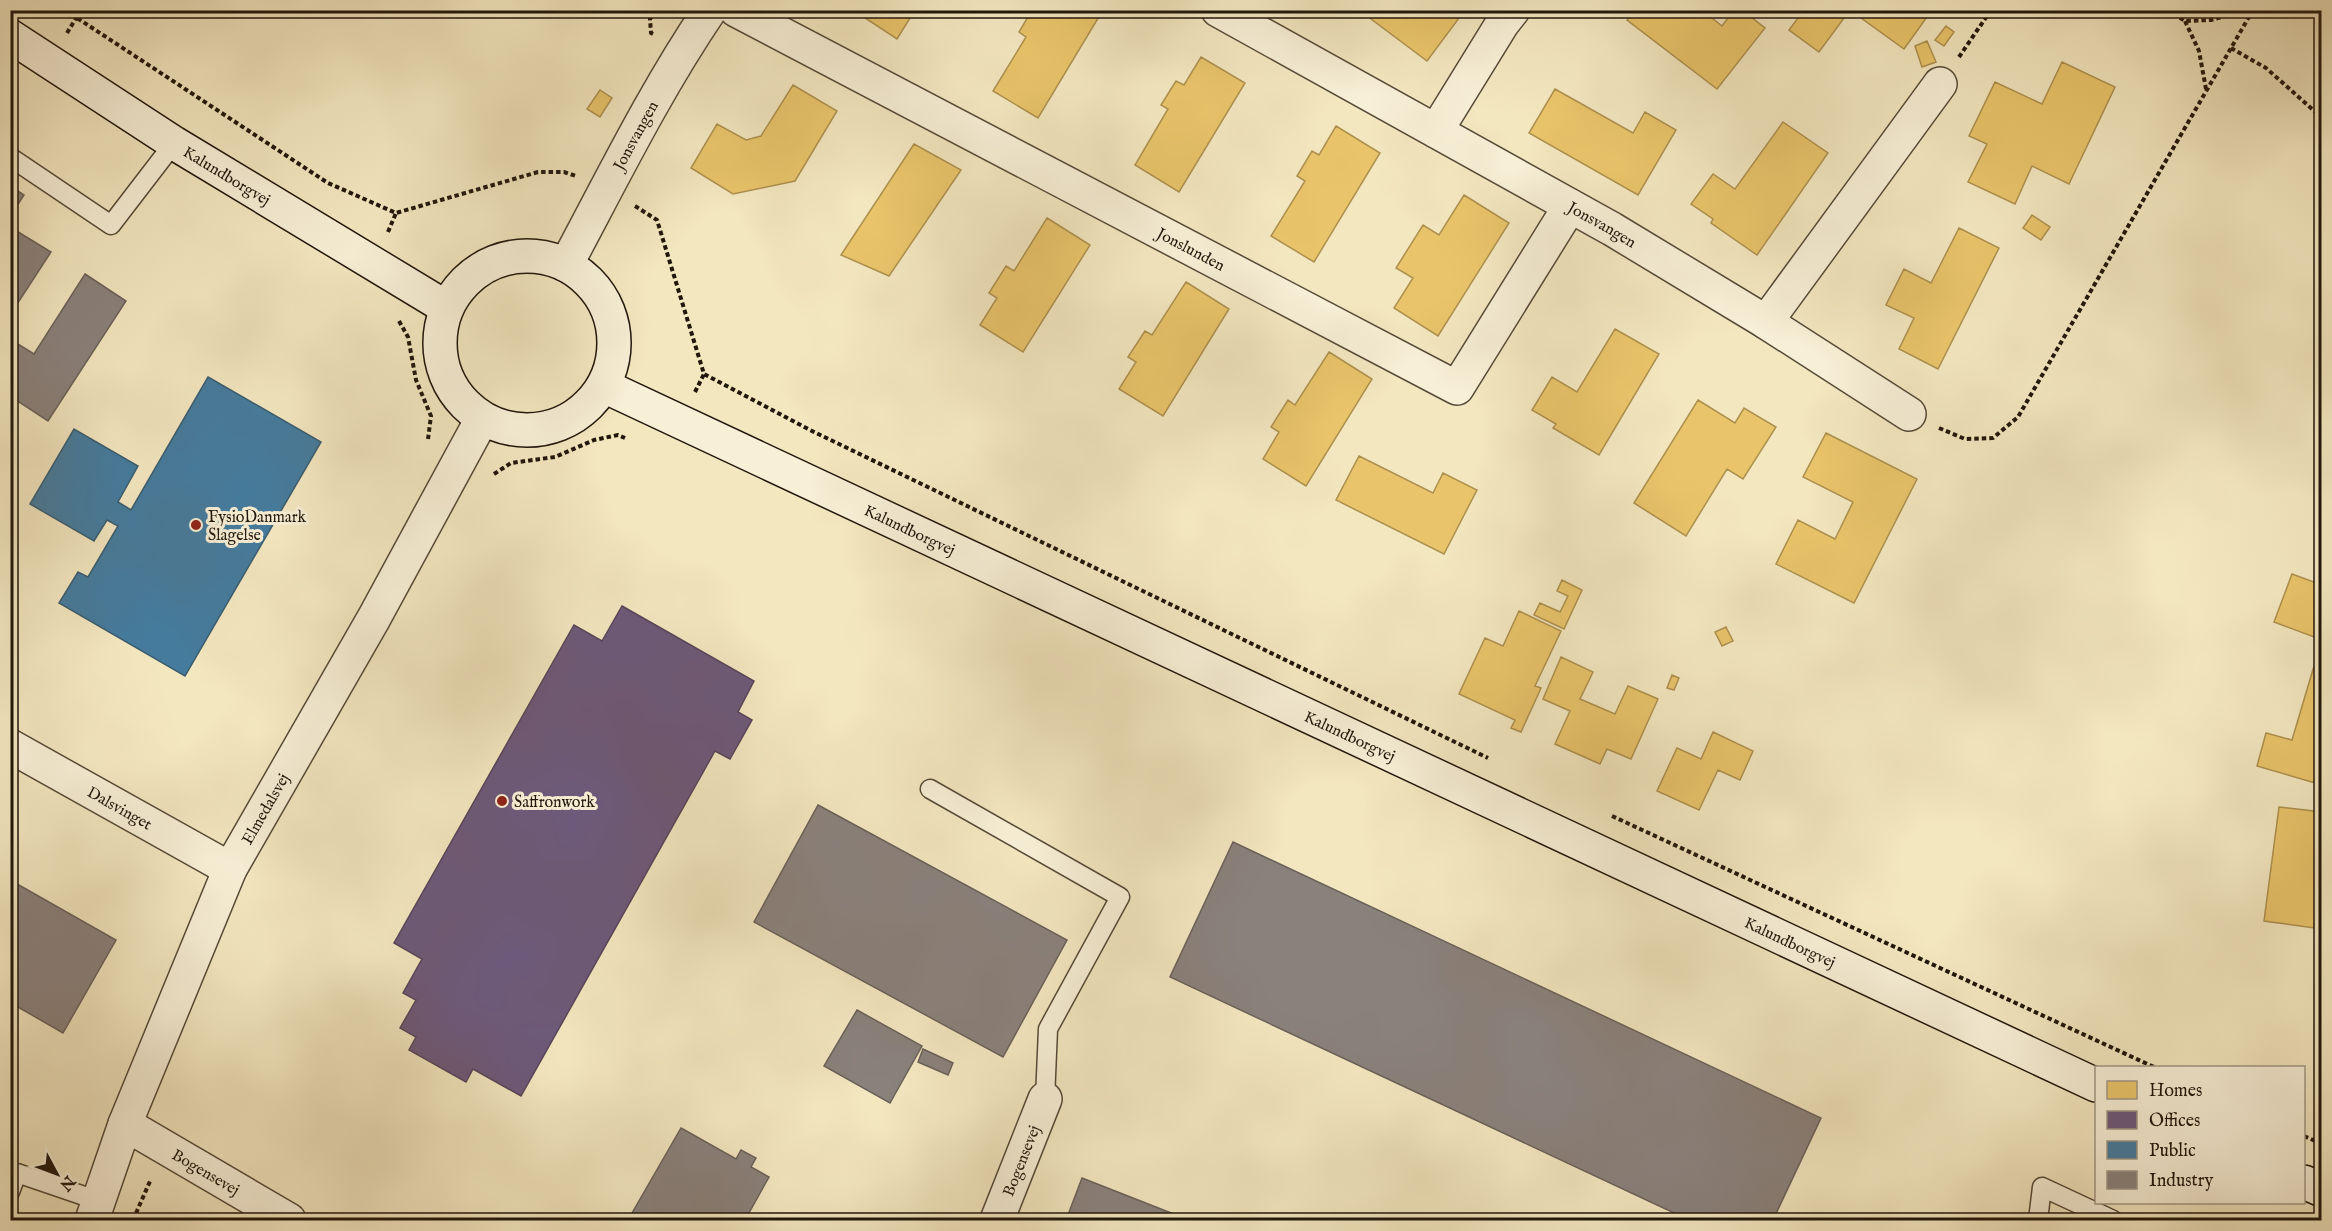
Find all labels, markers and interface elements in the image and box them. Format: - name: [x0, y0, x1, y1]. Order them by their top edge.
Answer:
- street label: Jonsvangen: [609, 98, 664, 176]
- street label: Kalundborgvej: [179, 143, 273, 211]
- street label: Jonsvangen: [1562, 197, 1640, 254]
- street label: Jonslunden: [1151, 223, 1228, 277]
- street label: Kalundborgvej: [860, 501, 958, 561]
- place label: FysioDanmark Slagelse: [208, 508, 307, 546]
- marker: FysioDanmark Slagelse: [189, 518, 203, 532]
- street label: Kalundborgvej: [1301, 707, 1398, 767]
- street label: Elmedalsvej: [238, 770, 295, 849]
- street label: Dalsvinget: [83, 783, 155, 836]
- place label: Saffronwork: [514, 793, 595, 813]
- marker: Saffronwork: [495, 794, 509, 808]
- street label: Kalundborgvej: [1741, 914, 1838, 973]
- legend: [2095, 1066, 2305, 1204]
- text: Homes: [2149, 1080, 2202, 1103]
- text: Offices: [2149, 1110, 2200, 1133]
- street label: Bogensevej: [999, 1123, 1046, 1200]
- text: Public: [2149, 1140, 2196, 1163]
- north arrow: [27, 1144, 87, 1204]
- street label: Bogensevej: [168, 1146, 243, 1201]
- text: N: [55, 1170, 80, 1194]
- text: Industry: [2149, 1170, 2213, 1193]

